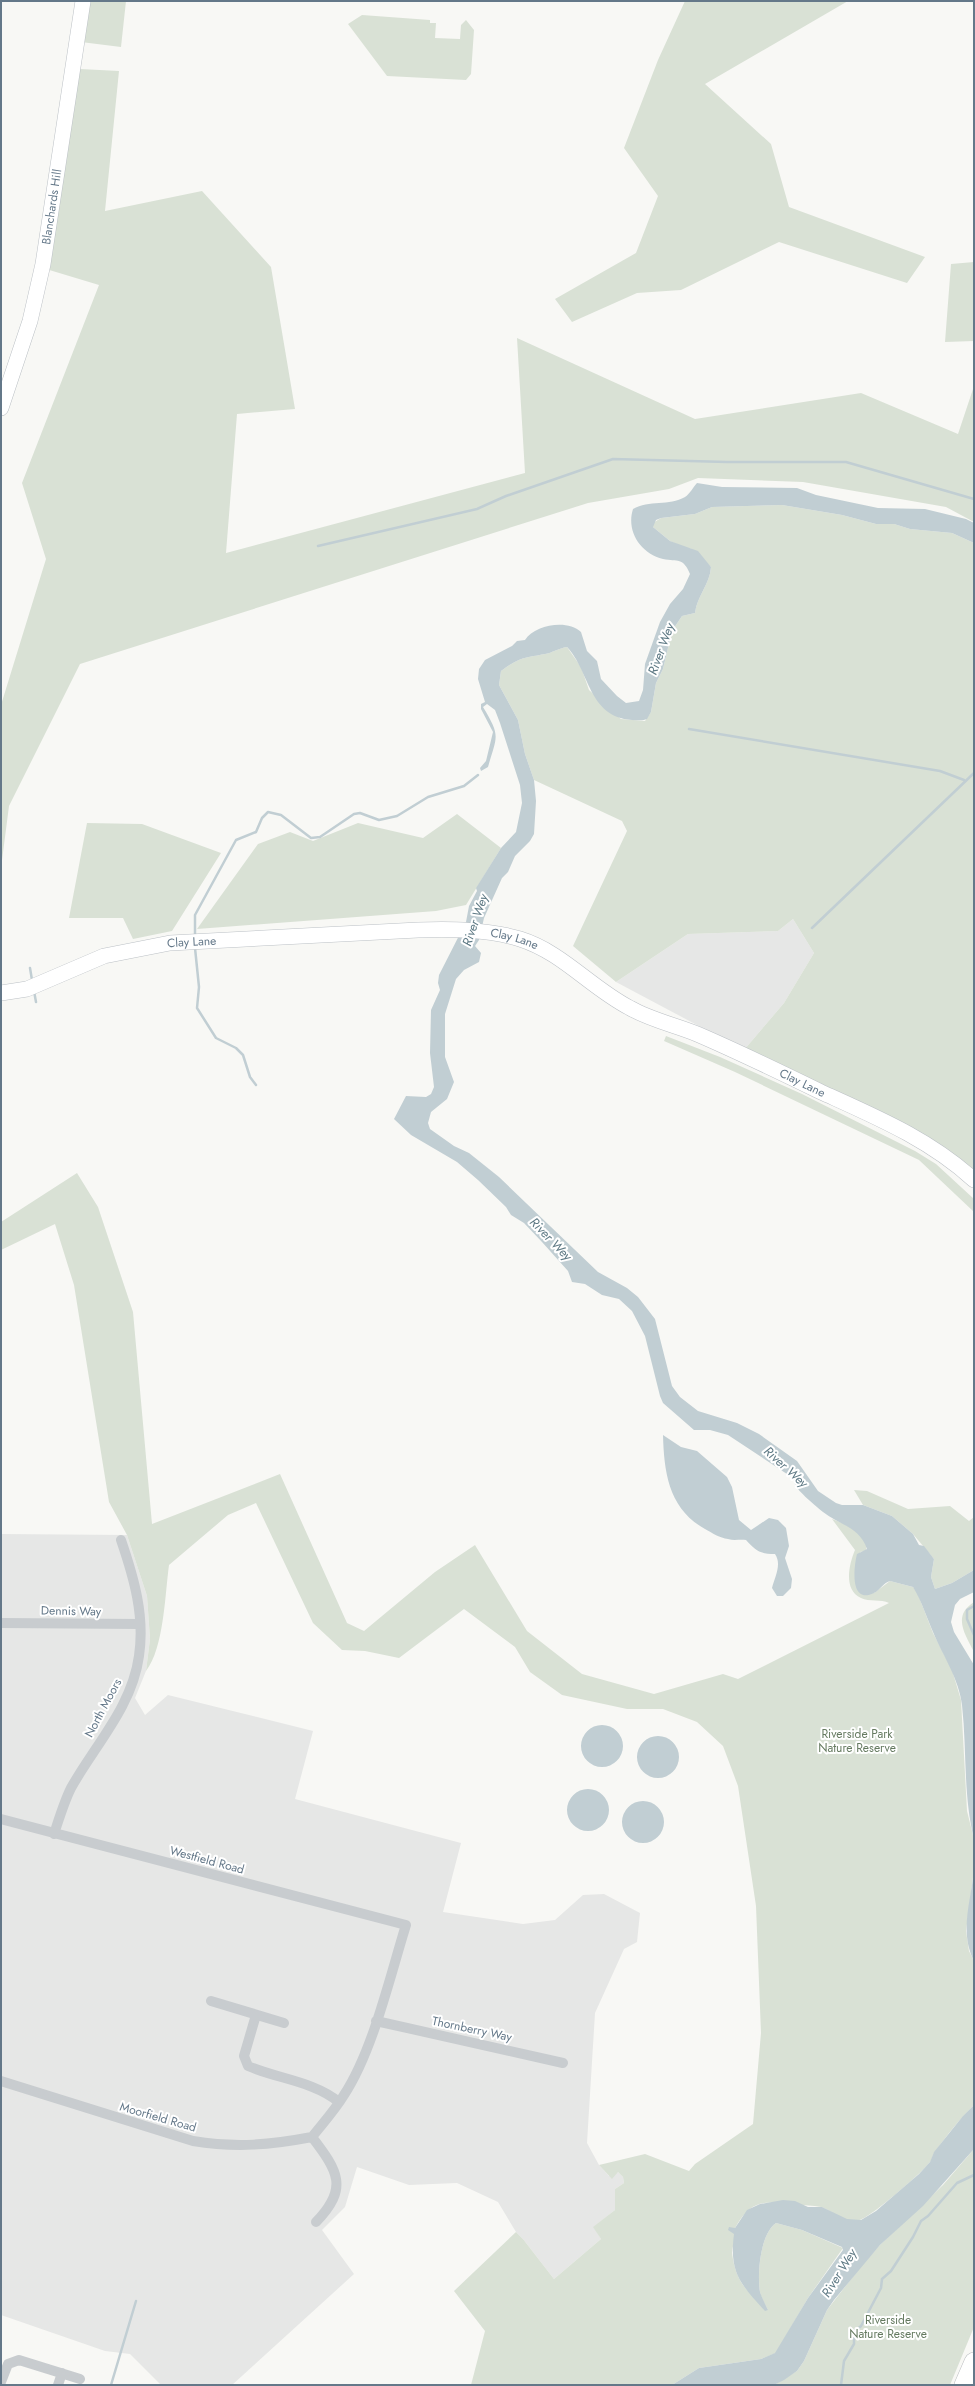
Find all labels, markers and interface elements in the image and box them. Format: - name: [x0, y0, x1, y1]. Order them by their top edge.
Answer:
- street label: Blanchards Hill: [37, 168, 66, 246]
- water label: River Wey: [643, 619, 680, 678]
- water label: River Wey: [457, 890, 493, 949]
- street label: Clay Lane: [489, 924, 542, 954]
- street label: Clay Lane: [167, 932, 217, 952]
- street label: Clay Lane: [776, 1064, 828, 1102]
- water label: River Wey: [525, 1213, 578, 1266]
- water label: River Wey: [760, 1442, 813, 1493]
- street label: Dennis Way: [41, 1601, 102, 1621]
- street label: North Moors: [80, 1675, 126, 1741]
- park label: Riverside Park Nature Reserve: [818, 1725, 896, 1757]
- street label: Westfield Road: [168, 1841, 246, 1879]
- street label: Thornberry Way: [431, 2012, 514, 2046]
- street label: Moorfield Road: [118, 2097, 198, 2137]
- water label: River Wey: [817, 2244, 862, 2301]
- park label: Riverside Nature Reserve: [849, 2311, 927, 2343]

